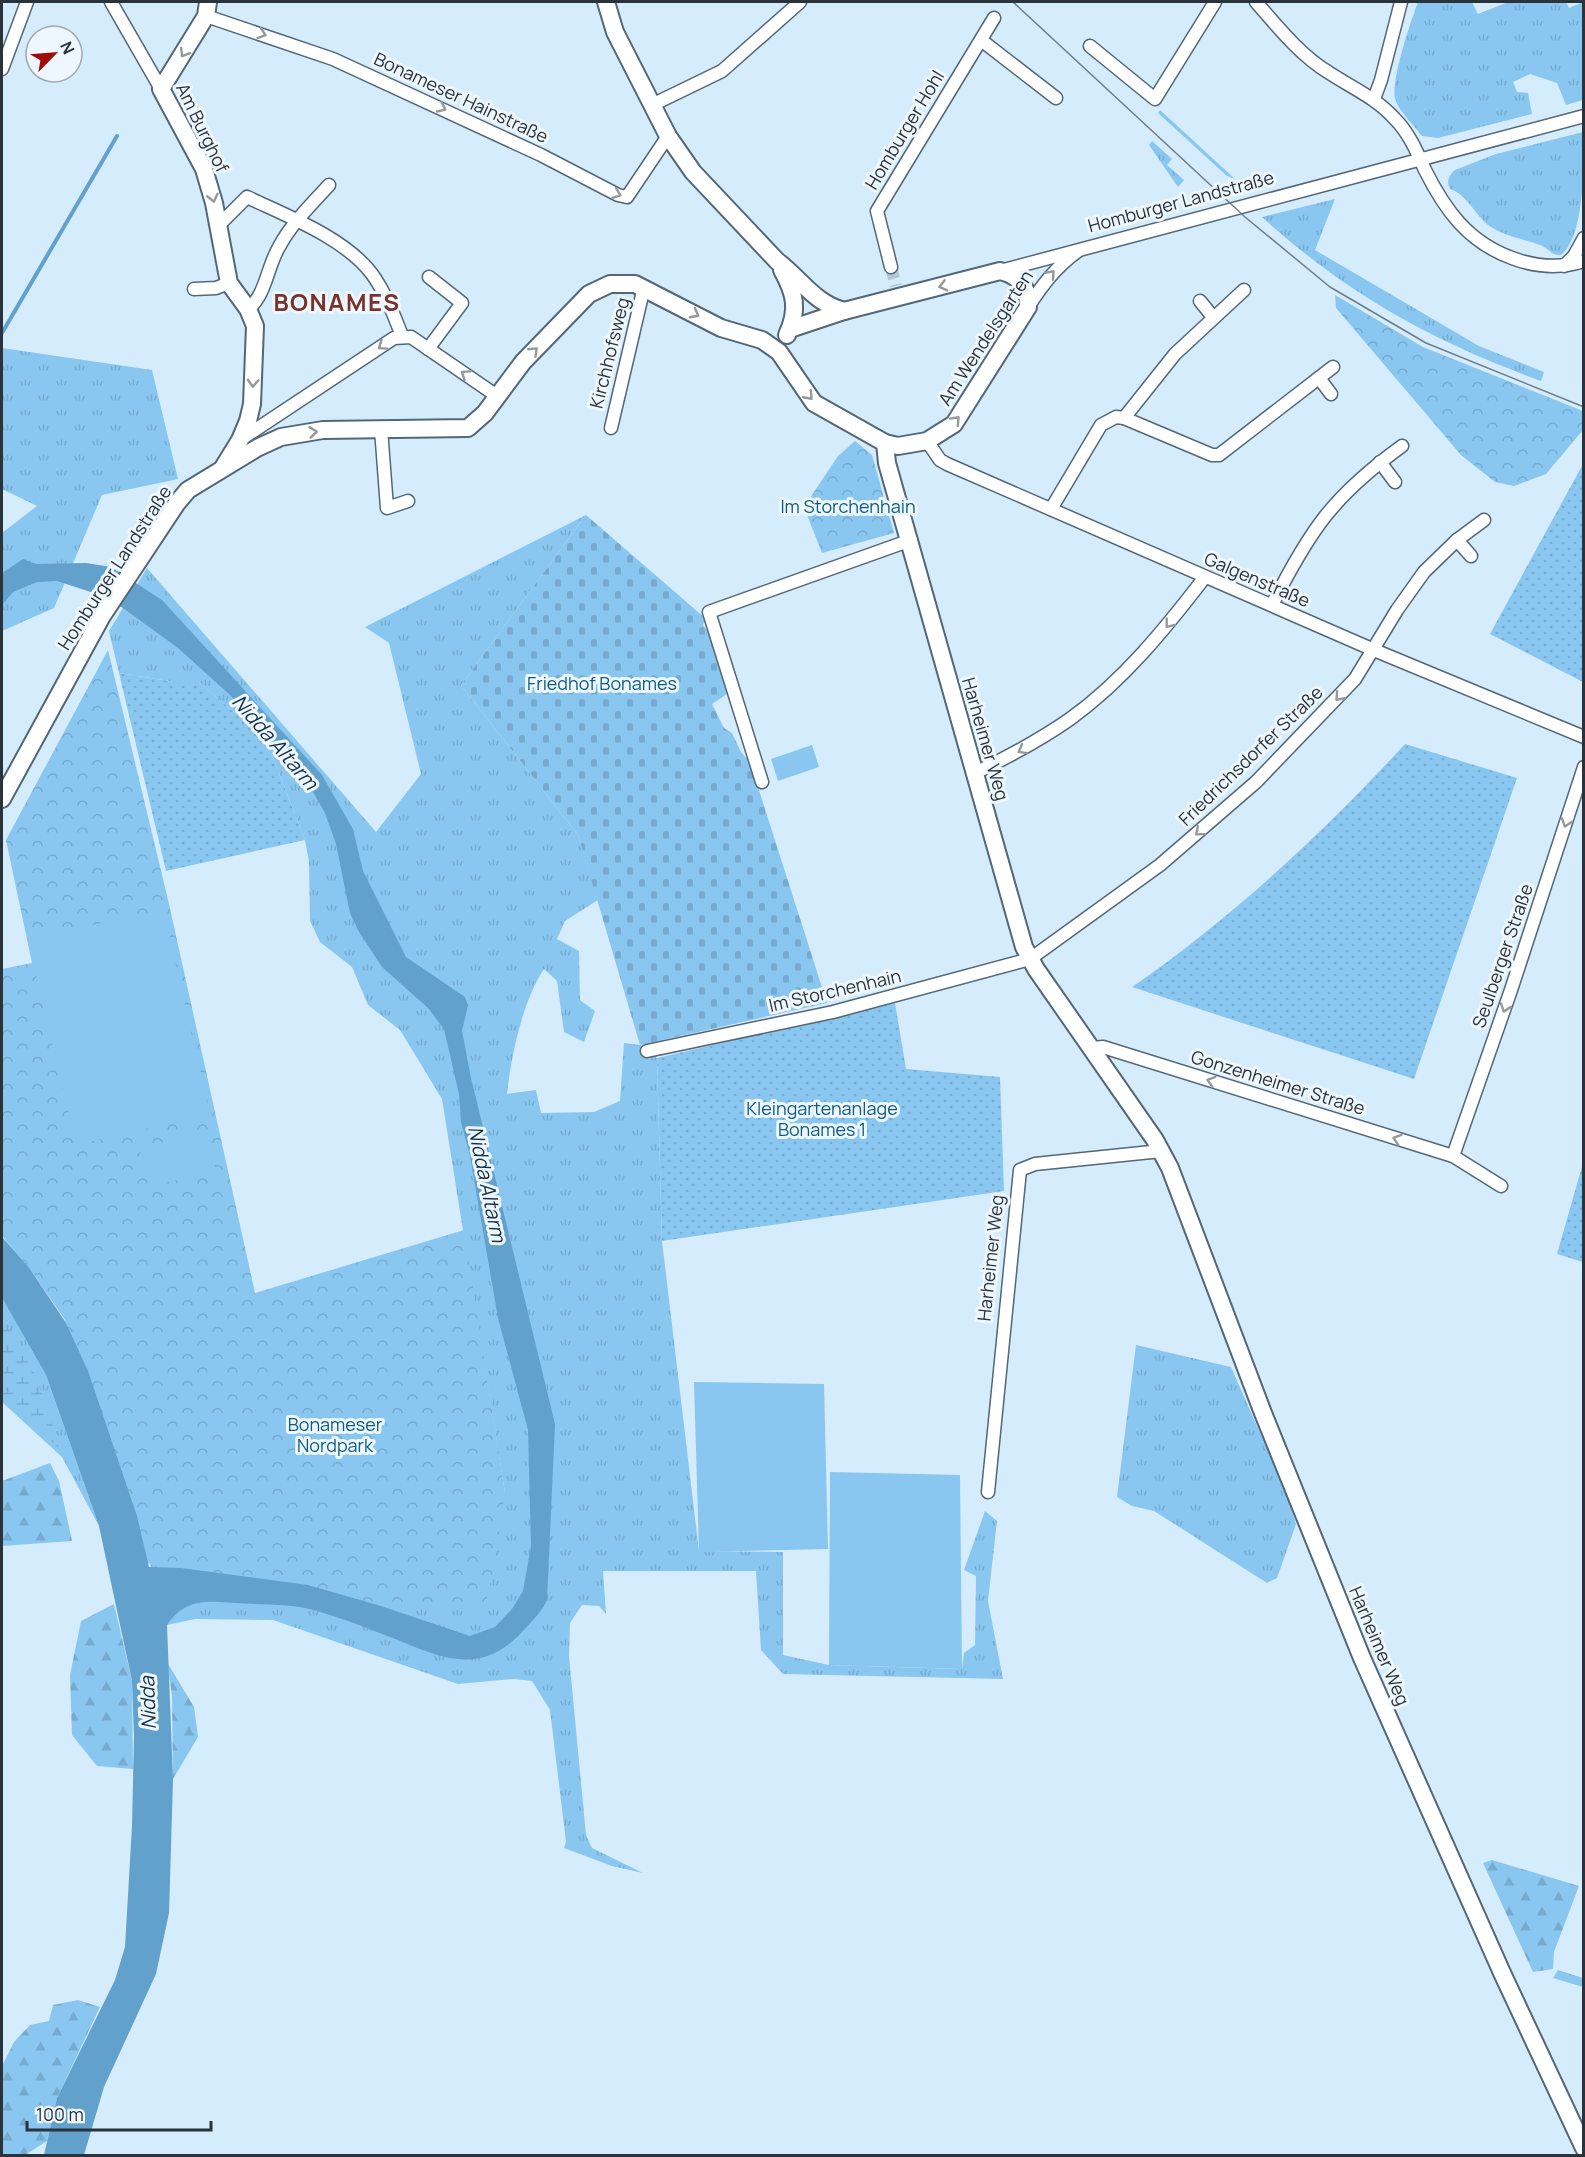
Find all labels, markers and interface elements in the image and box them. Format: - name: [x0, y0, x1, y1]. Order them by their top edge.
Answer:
- north arrow: [24, 24, 84, 84]
- one-way arrow: [256, 27, 267, 40]
- text: N: [55, 38, 80, 58]
- street label: Bonameser Hainstraße: [370, 46, 552, 148]
- one-way arrow: [179, 47, 191, 57]
- street label: Homburger Hohl: [859, 66, 949, 193]
- street label: Am Burghof: [171, 79, 235, 177]
- one-way arrow: [436, 101, 447, 113]
- street label: Homburger Landstraße: [1085, 165, 1276, 237]
- one-way arrow: [612, 186, 622, 199]
- one-way arrow: [205, 193, 218, 203]
- street label: Am Wendelsgarten: [932, 265, 1038, 410]
- one-way arrow: [1044, 270, 1055, 281]
- one-way arrow: [938, 278, 948, 291]
- district label: BONAMES: [273, 285, 401, 318]
- street label: Kirchhofsweg: [584, 295, 634, 411]
- one-way arrow: [689, 307, 699, 318]
- one-way arrow: [377, 339, 388, 350]
- one-way arrow: [526, 347, 537, 358]
- one-way arrow: [461, 370, 472, 381]
- one-way arrow: [247, 379, 260, 388]
- one-way arrow: [802, 390, 813, 400]
- one-way arrow: [949, 417, 960, 427]
- one-way arrow: [308, 426, 317, 438]
- street label: Homburger Landstraße: [52, 481, 176, 654]
- park label: Im Storchenhain: [780, 494, 916, 518]
- street label: Galgenstraße: [1201, 546, 1314, 612]
- one-way arrow: [1166, 617, 1177, 628]
- park label: Friedhof Bonames: [527, 671, 677, 695]
- street label: Harheimer Weg: [957, 674, 1015, 803]
- street label: Friedrichsdorfer Straße: [1173, 680, 1328, 831]
- water label: Nidda Altarm: [227, 688, 326, 797]
- one-way arrow: [1335, 690, 1346, 700]
- one-way arrow: [1017, 742, 1028, 754]
- one-way arrow: [1561, 817, 1573, 828]
- one-way arrow: [1195, 825, 1206, 836]
- street label: Seulberger Straße: [1466, 880, 1538, 1031]
- street label: Im Storchenhain: [766, 963, 903, 1017]
- one-way arrow: [1499, 1002, 1512, 1013]
- street label: Gonzenheimer Straße: [1188, 1044, 1368, 1120]
- one-way arrow: [1206, 1075, 1217, 1088]
- park label: Kleingartenanlage Bonames 1: [746, 1096, 898, 1141]
- water label: Nidda Altarm: [462, 1123, 513, 1246]
- one-way arrow: [1392, 1133, 1403, 1146]
- street label: Harheimer Weg: [971, 1193, 1009, 1322]
- park label: Bonameser Nordpark: [288, 1412, 383, 1457]
- street label: Harheimer Weg: [1344, 1582, 1416, 1709]
- water label: Nidda: [133, 1675, 162, 1730]
- scale bar: [27, 2094, 212, 2132]
- text: 100 m: [36, 2102, 84, 2126]

